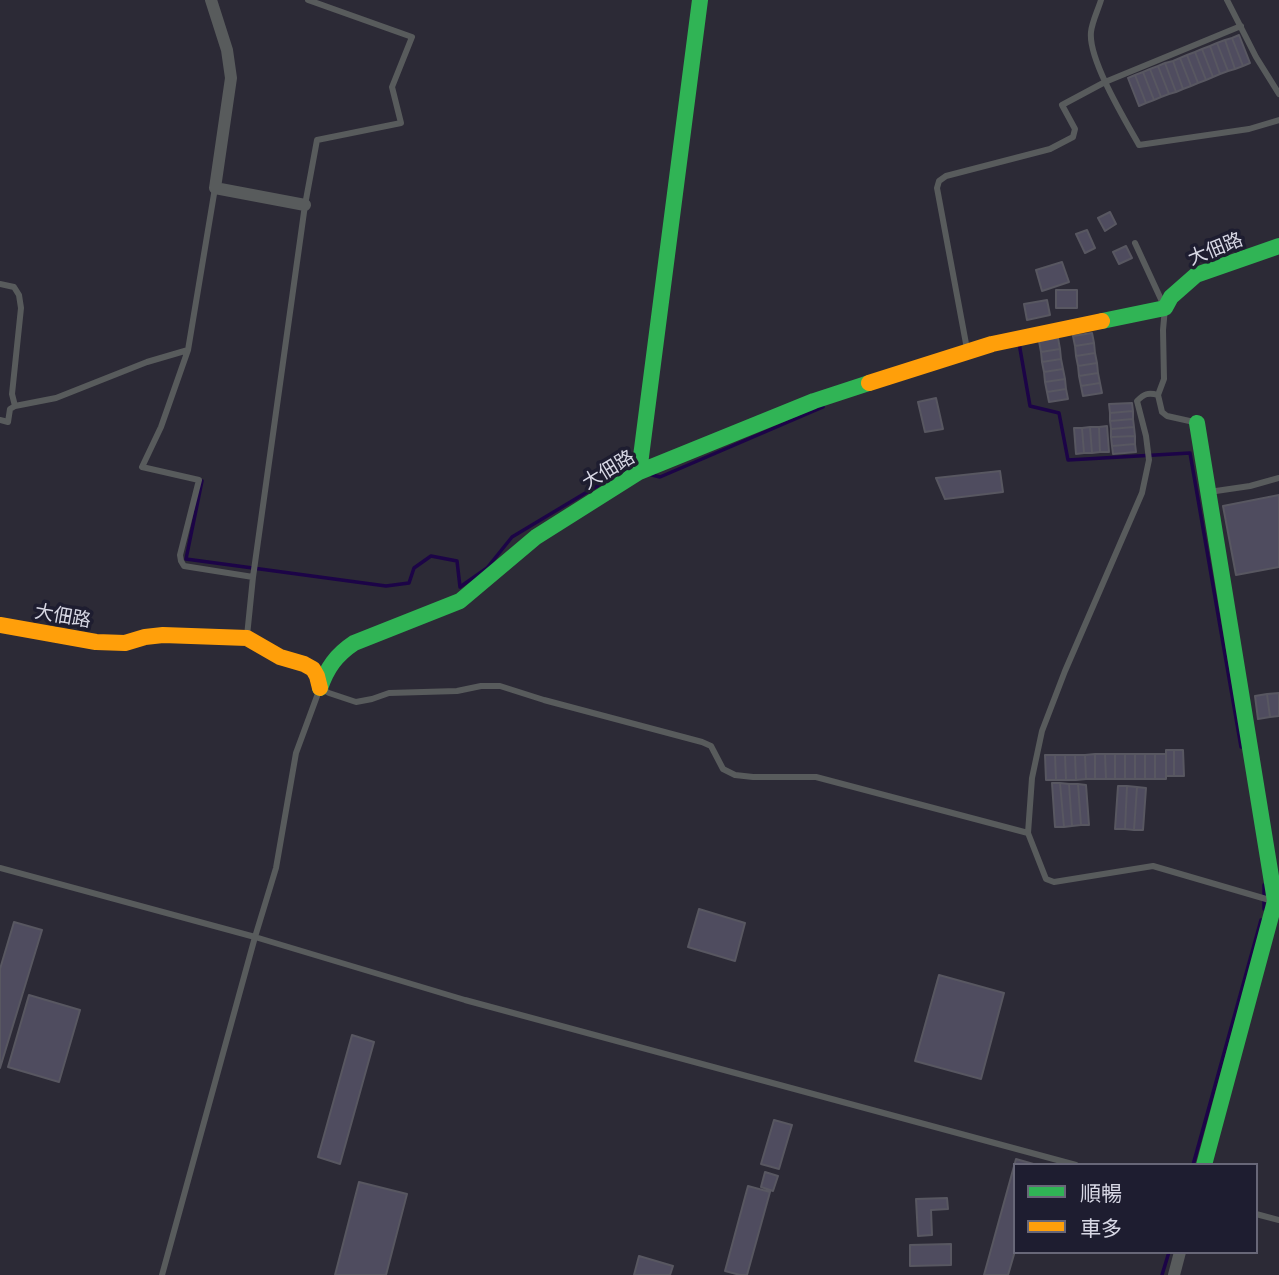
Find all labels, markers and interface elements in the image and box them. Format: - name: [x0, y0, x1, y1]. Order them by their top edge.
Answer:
- street label: 大佃路: [1184, 227, 1246, 269]
- street label: 大佃路: [578, 445, 638, 493]
- street label: 大佃路: [33, 599, 93, 631]
- legend: [1013, 1163, 1258, 1254]
- text: 順暢: [1080, 1177, 1122, 1207]
- text: 車多: [1080, 1212, 1122, 1242]

